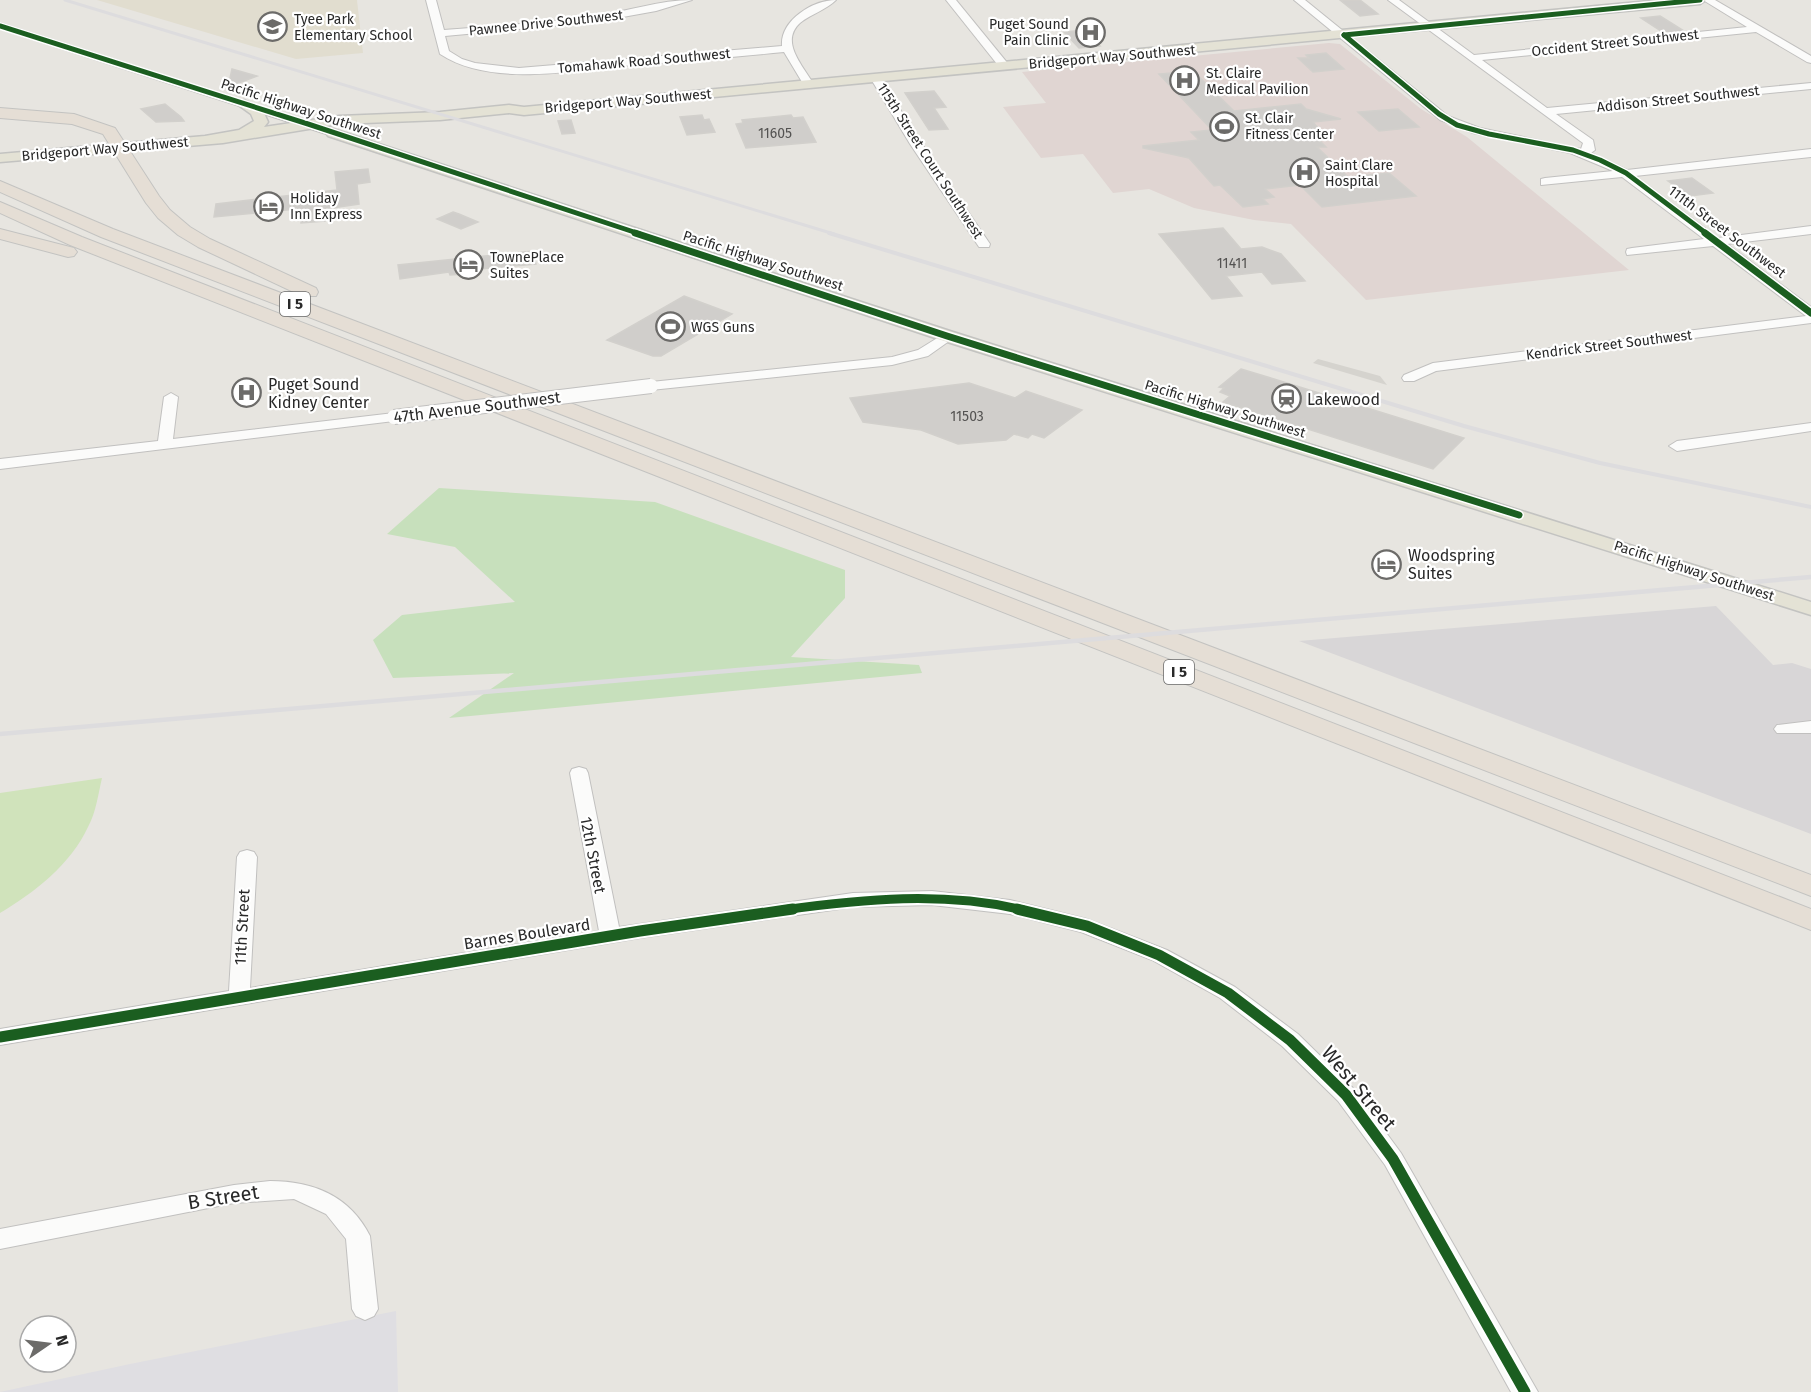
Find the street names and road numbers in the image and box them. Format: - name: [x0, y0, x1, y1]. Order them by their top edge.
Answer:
- street label: Pawnee Drive Southwest: [468, 6, 625, 40]
- street label: Occident Street Southwest: [1531, 26, 1700, 60]
- street label: Bridgeport Way Southwest: [1028, 41, 1197, 73]
- street label: Tomahawk Road Southwest: [557, 45, 732, 77]
- street label: Pacific Highway Southwest: [219, 75, 384, 143]
- street label: 115th Street Court Southwest: [873, 80, 987, 243]
- street label: Addison Street Southwest: [1596, 82, 1761, 116]
- street label: Bridgeport Way Southwest: [544, 85, 713, 117]
- street label: Bridgeport Way Southwest: [21, 133, 190, 165]
- street label: 111th Street Southwest: [1665, 182, 1790, 282]
- street label: Pacific Highway Southwest: [681, 227, 846, 295]
- road number: I 5: [280, 292, 310, 316]
- street label: Kendrick Street Southwest: [1525, 326, 1694, 364]
- street label: Pacific Highway Southwest: [1142, 376, 1308, 442]
- street label: 47th Avenue Southwest: [392, 387, 562, 427]
- street label: Pacific Highway Southwest: [1612, 537, 1777, 605]
- road number: I 5: [1164, 660, 1194, 684]
- street label: 12th Street: [576, 815, 610, 895]
- street label: 11th Street: [231, 888, 253, 966]
- street label: Barnes Boulevard: [462, 915, 592, 953]
- street label: West Street: [1317, 1041, 1402, 1136]
- street label: B Street: [186, 1179, 261, 1214]

